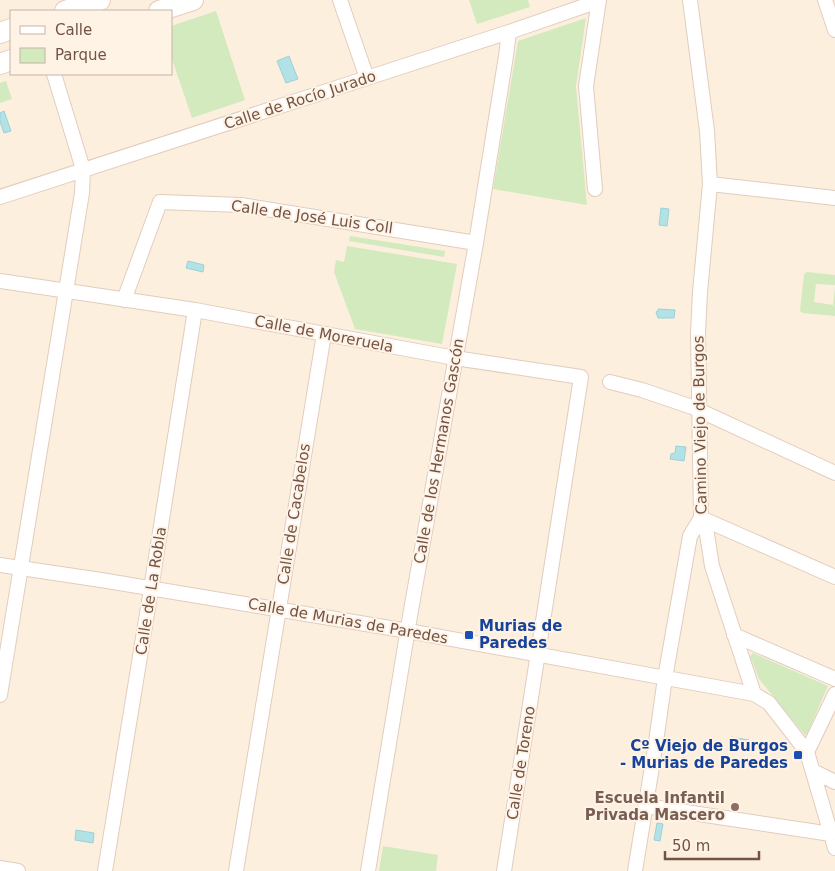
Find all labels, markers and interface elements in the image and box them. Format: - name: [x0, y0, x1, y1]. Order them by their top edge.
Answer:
- legend: [10, 10, 172, 75]
- text: Calle: [55, 21, 92, 39]
- text: Parque: [55, 46, 107, 64]
- street label: Calle de Rocío Jurado: [222, 67, 378, 133]
- street label: Calle de José Luis Coll: [230, 197, 394, 237]
- street label: Calle de Moreruela: [253, 312, 395, 356]
- street label: Camino Viejo de Burgos: [689, 335, 711, 515]
- street label: Calle de los Hermanos Gascón: [410, 337, 468, 565]
- street label: Calle de Cacabelos: [274, 442, 314, 586]
- street label: Calle de La Robla: [132, 526, 170, 656]
- street label: Calle de Murias de Paredes: [247, 595, 450, 648]
- place label: Murias de Paredes: [479, 617, 562, 652]
- marker: Murias de Paredes: [463, 629, 475, 641]
- street label: Calle de Toreno: [503, 705, 539, 821]
- place label: Cº Viejo de Burgos - Murias de Paredes: [620, 737, 788, 772]
- marker: Cº Viejo de Burgos - Murias de Paredes: [792, 749, 804, 761]
- place label: Escuela Infantil Privada Mascero: [585, 789, 725, 824]
- marker: Escuela Infantil Privada Mascero: [729, 801, 741, 813]
- scale bar: [665, 828, 759, 860]
- text: 50 m: [672, 837, 710, 855]

